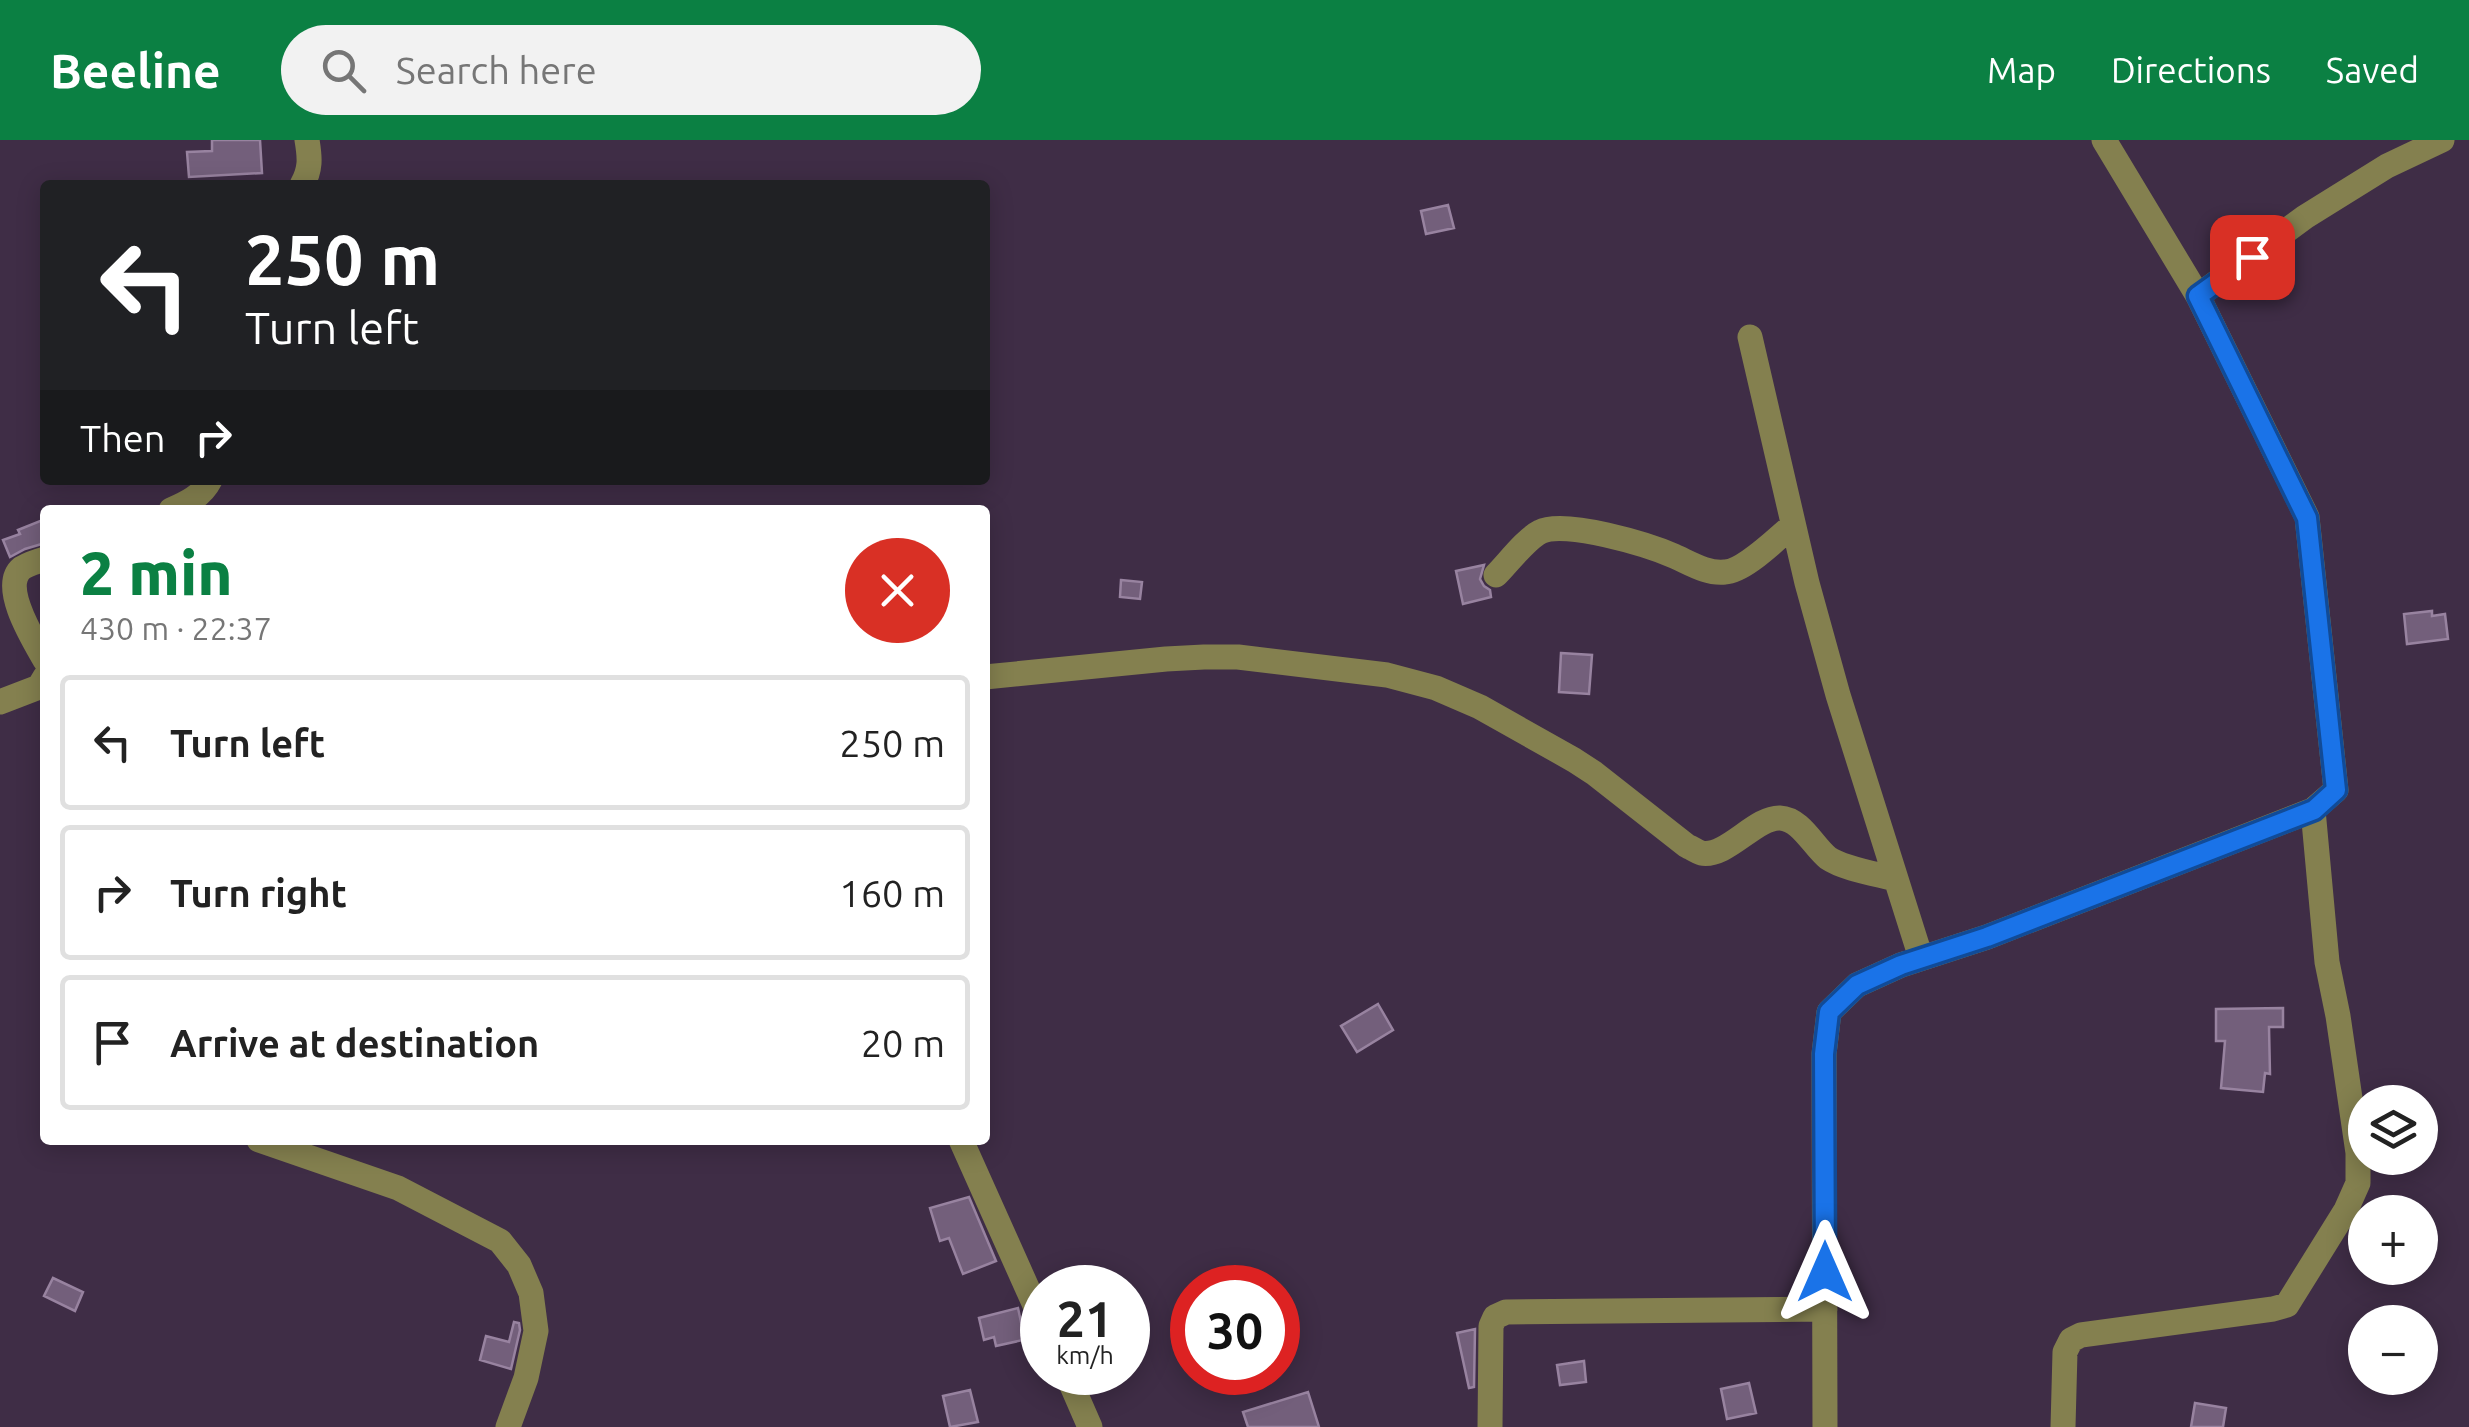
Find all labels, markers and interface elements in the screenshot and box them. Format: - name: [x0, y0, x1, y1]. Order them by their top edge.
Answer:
- search box: [281, 25, 981, 115]
- text: Beeline: [50, 43, 221, 97]
- icon: search: [316, 43, 371, 98]
- text: Search here: [396, 49, 597, 91]
- text: Map: [1987, 50, 2056, 90]
- text: Directions: [2111, 50, 2271, 90]
- text: Saved: [2326, 50, 2419, 90]
- pin: [2210, 215, 2295, 300]
- icon: left: [80, 220, 210, 350]
- text: 250 m: [245, 220, 440, 298]
- icon: arrive: [2225, 230, 2280, 285]
- text: Turn left: [245, 302, 419, 353]
- icon: right: [186, 410, 241, 465]
- text: Then: [80, 417, 166, 459]
- button: close: [845, 538, 950, 643]
- text: 2 min: [80, 539, 233, 606]
- text: 430 m · 22:37: [80, 610, 272, 646]
- icon: left: [85, 715, 140, 770]
- text: Turn left: [170, 722, 325, 764]
- text: 250 m: [839, 722, 945, 764]
- icon: right: [85, 865, 140, 920]
- text: Turn right: [170, 872, 347, 914]
- text: 160 m: [839, 872, 945, 914]
- icon: arrive: [85, 1015, 140, 1070]
- text: Arrive at destination: [170, 1022, 539, 1064]
- text: 20 m: [861, 1022, 945, 1064]
- map controls: [2348, 1085, 2438, 1395]
- button: layers: [2348, 1085, 2438, 1175]
- button: +: [2348, 1195, 2438, 1285]
- position arrow: [1773, 1220, 1877, 1324]
- speed limit sign: 30: [1170, 1265, 1300, 1395]
- text: 21: [1057, 1290, 1113, 1346]
- button: −: [2348, 1305, 2438, 1395]
- text: km/h: [1056, 1341, 1114, 1369]

